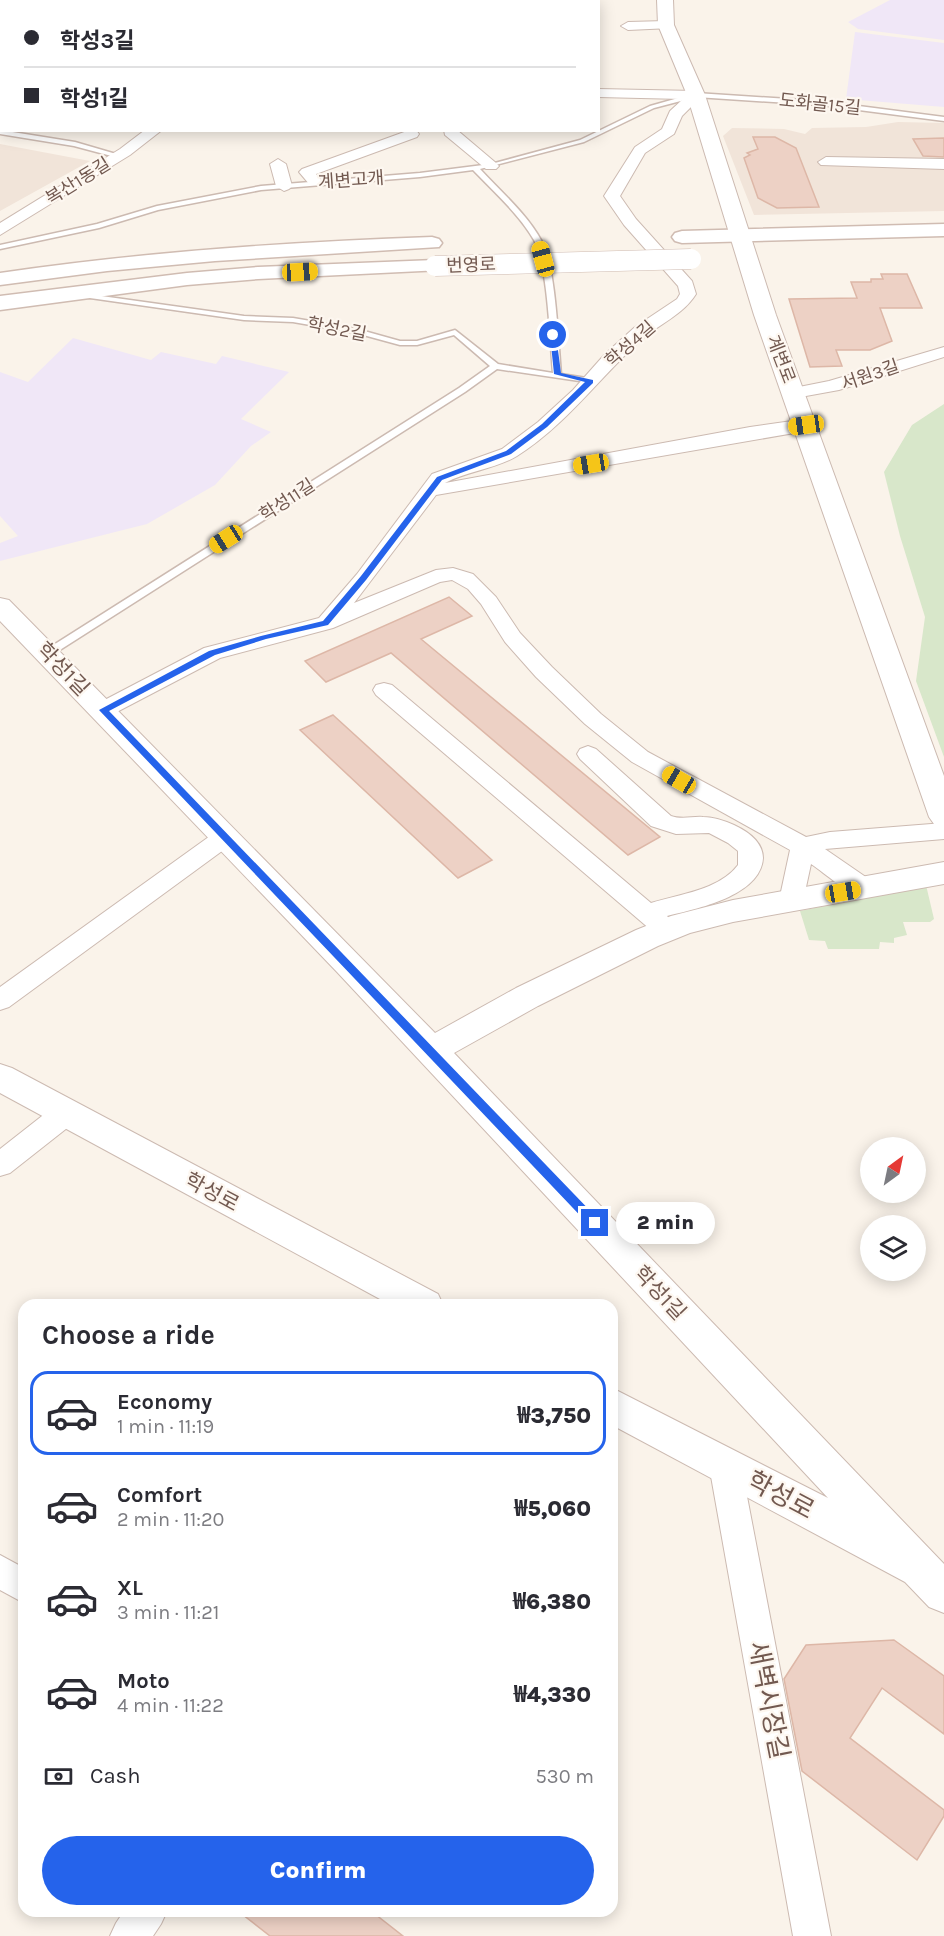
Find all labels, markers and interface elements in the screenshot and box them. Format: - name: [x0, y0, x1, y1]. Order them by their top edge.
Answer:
- text: 학성3길: [60, 28, 134, 54]
- text: 학성1길: [60, 86, 129, 112]
- street label: 도화골15길: [778, 89, 862, 119]
- street label: 복산1동길: [42, 153, 114, 209]
- street label: 계변고개: [317, 167, 385, 193]
- car: [530, 239, 556, 279]
- street label: 번영로: [446, 253, 496, 277]
- car: [282, 262, 318, 282]
- street label: 학성2길: [305, 312, 369, 346]
- street label: 학성4길: [600, 316, 660, 372]
- route start: [539, 321, 566, 348]
- street label: 계변로: [762, 332, 800, 386]
- street label: 서원3길: [838, 355, 902, 395]
- car: [787, 414, 825, 436]
- car: [572, 452, 610, 476]
- street label: 학성11길: [255, 474, 319, 526]
- car: [206, 522, 246, 556]
- street label: 학성1길: [32, 637, 94, 701]
- car: [659, 763, 699, 797]
- car: [824, 880, 862, 904]
- north arrow: [860, 1137, 926, 1203]
- map controls: [860, 1137, 926, 1281]
- street label: 학성로: [181, 1168, 243, 1216]
- callout: 2 min: [616, 1202, 715, 1244]
- route end: [581, 1209, 608, 1236]
- text: 2 min: [637, 1211, 694, 1234]
- button: layers: [860, 1215, 926, 1281]
- street label: 학성1길: [629, 1261, 691, 1325]
- text: Choose a ride: [42, 1319, 215, 1351]
- icon: car: [45, 1386, 99, 1440]
- text: Economy: [117, 1389, 212, 1415]
- text: ₩3,750: [517, 1403, 591, 1429]
- text: 1 min · 11:19: [117, 1415, 214, 1438]
- street label: 학성로: [742, 1465, 820, 1526]
- icon: car: [45, 1479, 99, 1533]
- text: Comfort: [117, 1482, 202, 1508]
- text: ₩5,060: [514, 1496, 591, 1522]
- text: 2 min · 11:20: [117, 1508, 224, 1531]
- icon: car: [45, 1572, 99, 1626]
- text: XL: [117, 1575, 143, 1601]
- text: ₩6,380: [513, 1589, 591, 1615]
- text: 3 min · 11:21: [117, 1601, 219, 1624]
- street label: 새벽시장길: [742, 1638, 795, 1762]
- icon: car: [45, 1665, 99, 1719]
- text: Moto: [117, 1668, 170, 1694]
- text: ₩4,330: [514, 1682, 591, 1708]
- text: 4 min · 11:22: [117, 1694, 224, 1717]
- icon: cash: [42, 1760, 75, 1793]
- text: Cash: [90, 1763, 140, 1789]
- text: 530 m: [536, 1765, 594, 1788]
- button: Confirm: [42, 1836, 594, 1905]

